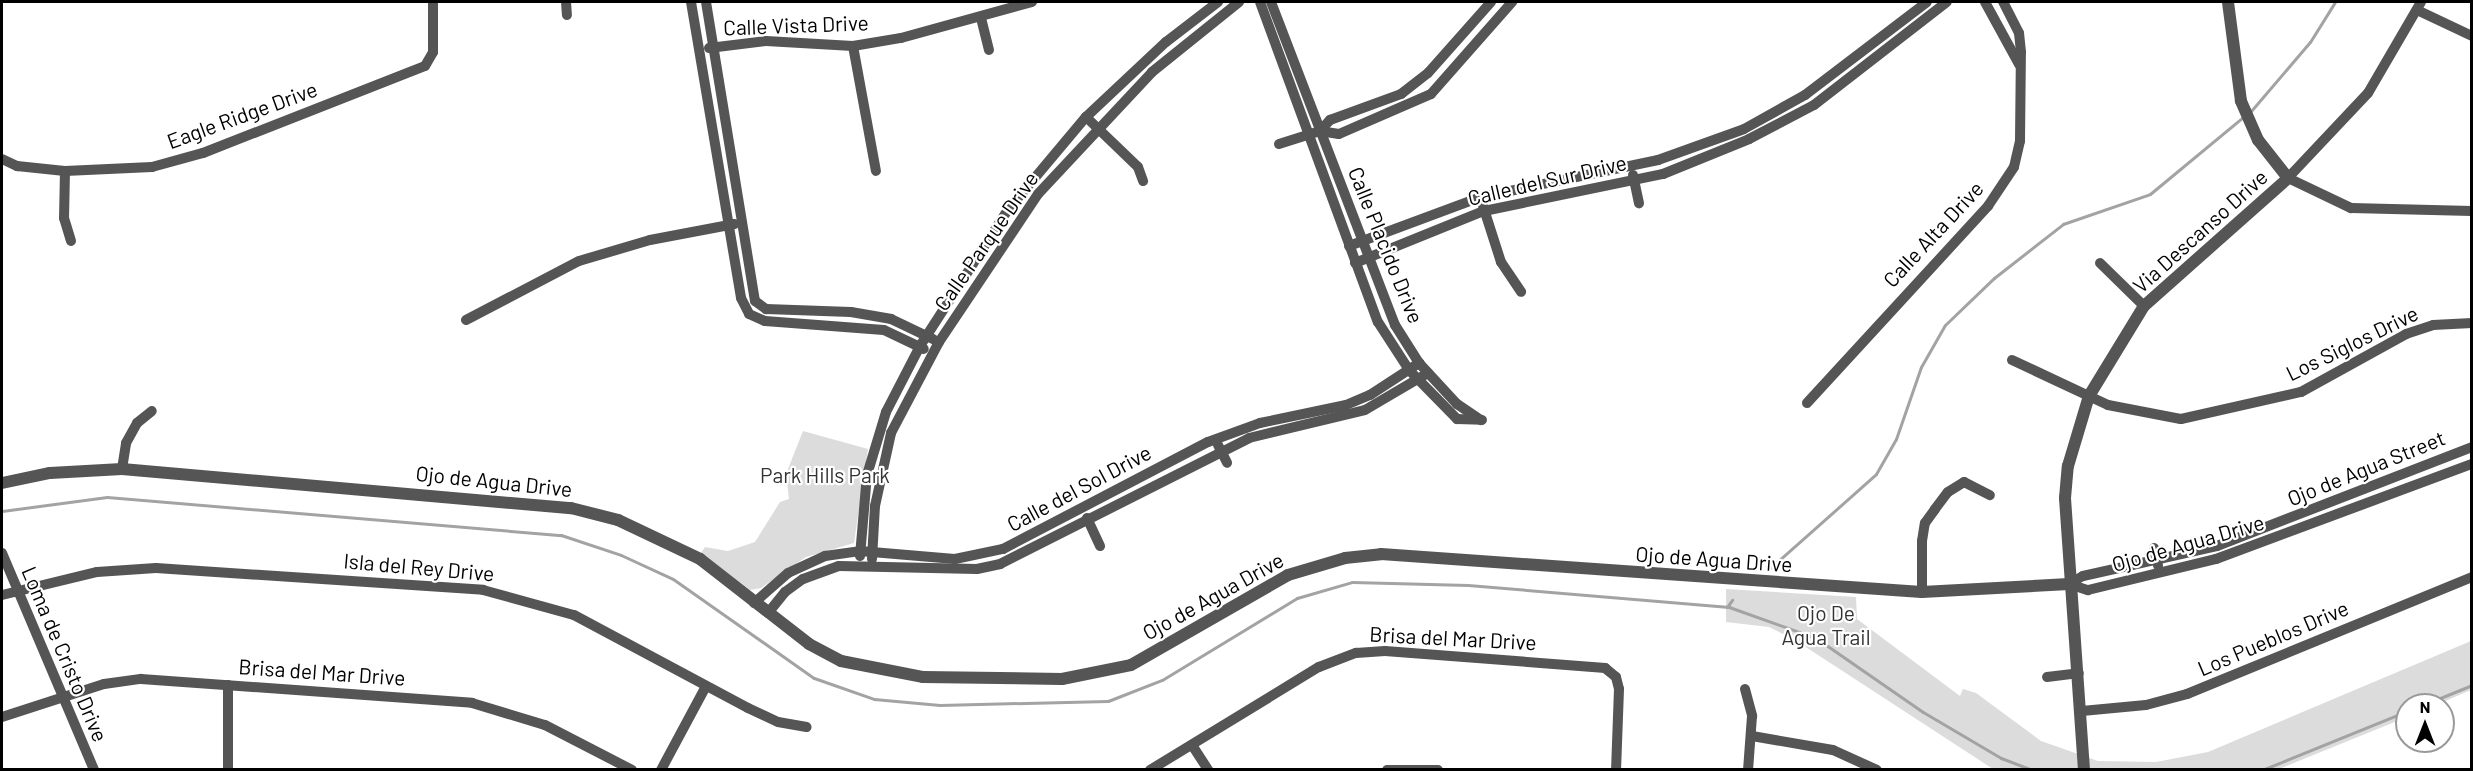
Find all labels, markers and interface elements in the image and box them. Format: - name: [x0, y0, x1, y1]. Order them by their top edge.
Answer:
- street label: Calle Vista Drive: [723, 10, 869, 40]
- street label: Eagle Ridge Drive: [163, 76, 321, 154]
- street label: Calle del Sur Drive: [1465, 149, 1629, 211]
- street label: Calle Placido Drive: [1343, 163, 1429, 327]
- street label: Via Descanso Drive: [2128, 164, 2272, 298]
- street label: Calle Parque Drive: [929, 167, 1043, 315]
- street label: Calle Alta Drive: [1878, 176, 1988, 292]
- street label: Los Siglos Drive: [2282, 300, 2422, 386]
- street label: Ojo de Agua Street: [2284, 425, 2448, 511]
- street label: Calle del Sol Drive: [1003, 439, 1155, 537]
- street label: Ojo de Agua Drive: [415, 460, 573, 502]
- park label: Park Hills Park: [760, 462, 890, 488]
- street label: Ojo de Agua Drive: [2109, 509, 2267, 577]
- street label: Ojo de Agua Drive: [1635, 541, 1793, 577]
- street label: Ojo de Agua Drive: [1138, 547, 1288, 645]
- street label: Isla del Rey Drive: [343, 548, 495, 586]
- street label: Loma de Cristo Drive: [17, 562, 113, 746]
- street label: Los Pueblos Drive: [2194, 595, 2352, 681]
- park label: Ojo De Agua Trail: [1781, 600, 1871, 650]
- street label: Brisa del Mar Drive: [1369, 621, 1537, 655]
- street label: Brisa del Mar Drive: [238, 654, 406, 690]
- north arrow: [2395, 693, 2455, 753]
- text: N: [2420, 697, 2430, 716]

